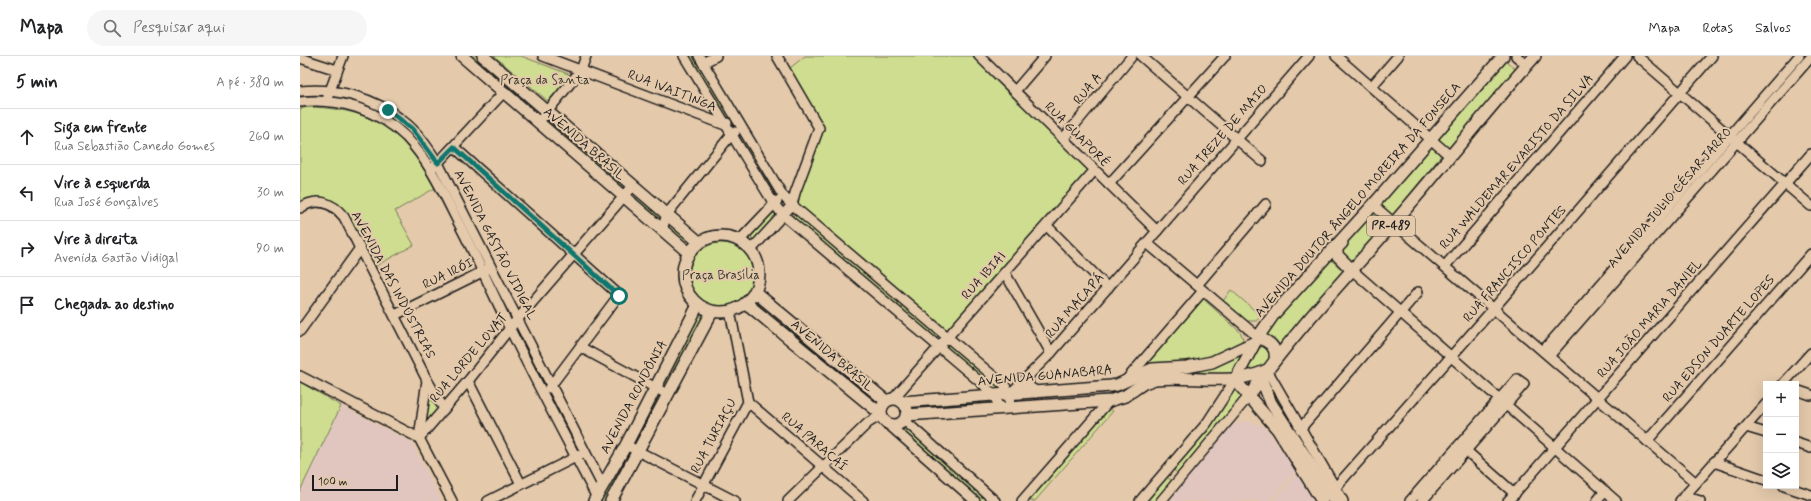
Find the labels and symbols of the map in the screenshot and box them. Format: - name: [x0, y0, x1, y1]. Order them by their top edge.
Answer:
- street label: RUA IVAITINGA: [625, 66, 719, 116]
- street label: RUA A: [1070, 70, 1106, 108]
- street label: RUA WALDEMAR EVARISTO DA SILVA: [1436, 71, 1598, 253]
- park label: Praça da Santa: [500, 72, 590, 89]
- street label: AVENIDA DOUTOR ÂNGELO MOREIRA DA FONSECA: [1251, 79, 1465, 321]
- street label: RUA TREZE DE MAIO: [1175, 81, 1271, 189]
- street label: RUA GUAPORÉ: [1041, 98, 1114, 171]
- route end: [379, 101, 397, 119]
- street label: AVENIDA BRASIL: [540, 104, 628, 184]
- street label: AVENIDA JULIO CÉSAR JARRO: [1604, 124, 1736, 272]
- street label: AVENIDA GASTÃO VIDIGAL: [450, 167, 540, 323]
- street label: RUA FRANCISCO PONTES: [1460, 202, 1570, 326]
- street label: AVENIDA DAS INDÚSTRIAS: [347, 208, 439, 362]
- road number: PR-489: [1367, 216, 1415, 236]
- street label: RUA IBIAI: [958, 248, 1010, 304]
- street label: RUA IRÓI: [420, 254, 476, 294]
- street label: RUA JOÃO MARIA DANIEL: [1594, 256, 1706, 382]
- park label: Praça Brasília: [682, 267, 760, 284]
- street label: RUA MACAPÁ: [1041, 269, 1108, 342]
- street label: RUA EDSON DUARTE LOPES: [1659, 271, 1779, 406]
- route start: [610, 287, 628, 305]
- street label: RUA LORDE LOVAT: [426, 310, 512, 406]
- street label: AVENIDA BRASIL: [787, 316, 877, 396]
- street label: AVENIDA RONDÔNIA: [597, 337, 671, 457]
- street label: AVENIDA GUANABARA: [977, 362, 1113, 390]
- street label: RUA TURIAÇU: [687, 396, 741, 476]
- street label: RUA PARACAÍ: [778, 408, 851, 475]
- scale bar: [312, 473, 398, 492]

